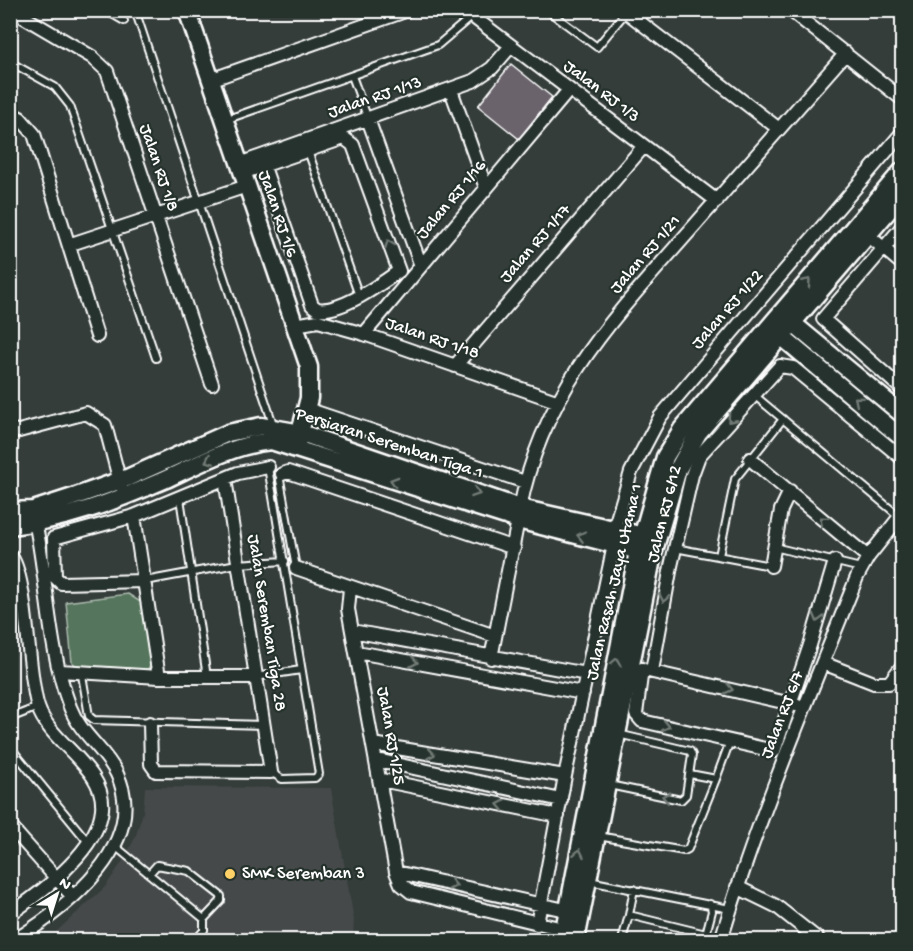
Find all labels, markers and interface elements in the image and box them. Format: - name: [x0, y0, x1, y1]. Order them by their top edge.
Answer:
- street label: Jalan RJ 1/3: [559, 56, 643, 128]
- street label: Jalan RJ 1/13: [325, 72, 425, 124]
- street label: Jalan RJ 1/8: [133, 122, 183, 215]
- street label: Jalan RJ 1/16: [413, 155, 492, 244]
- street label: Jalan RJ 1/6: [252, 168, 302, 261]
- street label: Jalan RJ 1/17: [496, 200, 576, 288]
- street label: Jalan RJ 1/21: [606, 211, 686, 299]
- one-way arrow: [384, 239, 397, 249]
- street label: Jalan RJ 1/22: [688, 266, 768, 354]
- one-way arrow: [800, 278, 811, 289]
- street label: Jalan RJ 1/18: [382, 313, 482, 365]
- one-way arrow: [854, 396, 865, 407]
- street label: Persiaran Seremban Tiga 1: [291, 403, 486, 484]
- one-way arrow: [727, 413, 738, 423]
- one-way arrow: [204, 453, 215, 465]
- street label: Jalan RJ 6/12: [643, 463, 687, 565]
- one-way arrow: [389, 476, 400, 488]
- street label: Jalan Rasah Jaya Utama 1: [582, 482, 648, 682]
- one-way arrow: [470, 485, 481, 498]
- one-way arrow: [819, 516, 830, 527]
- one-way arrow: [576, 531, 586, 544]
- street label: Jalan Seremban Tiga 28: [242, 533, 290, 713]
- one-way arrow: [658, 593, 671, 603]
- one-way arrow: [813, 612, 825, 622]
- one-way arrow: [409, 655, 419, 668]
- one-way arrow: [609, 657, 622, 667]
- street label: Jalan RJ 6/7: [757, 668, 810, 762]
- one-way arrow: [724, 682, 734, 695]
- street label: Jalan RJ 1/25: [371, 685, 409, 787]
- one-way arrow: [661, 719, 671, 732]
- one-way arrow: [426, 747, 436, 759]
- one-way arrow: [661, 791, 671, 804]
- one-way arrow: [496, 799, 506, 812]
- one-way arrow: [572, 848, 585, 858]
- north arrow: [27, 864, 87, 924]
- place label: SMK Seremban 3: [242, 864, 365, 885]
- marker: SMK Seremban 3: [223, 867, 237, 881]
- text: N: [54, 874, 74, 896]
- one-way arrow: [448, 878, 458, 891]

